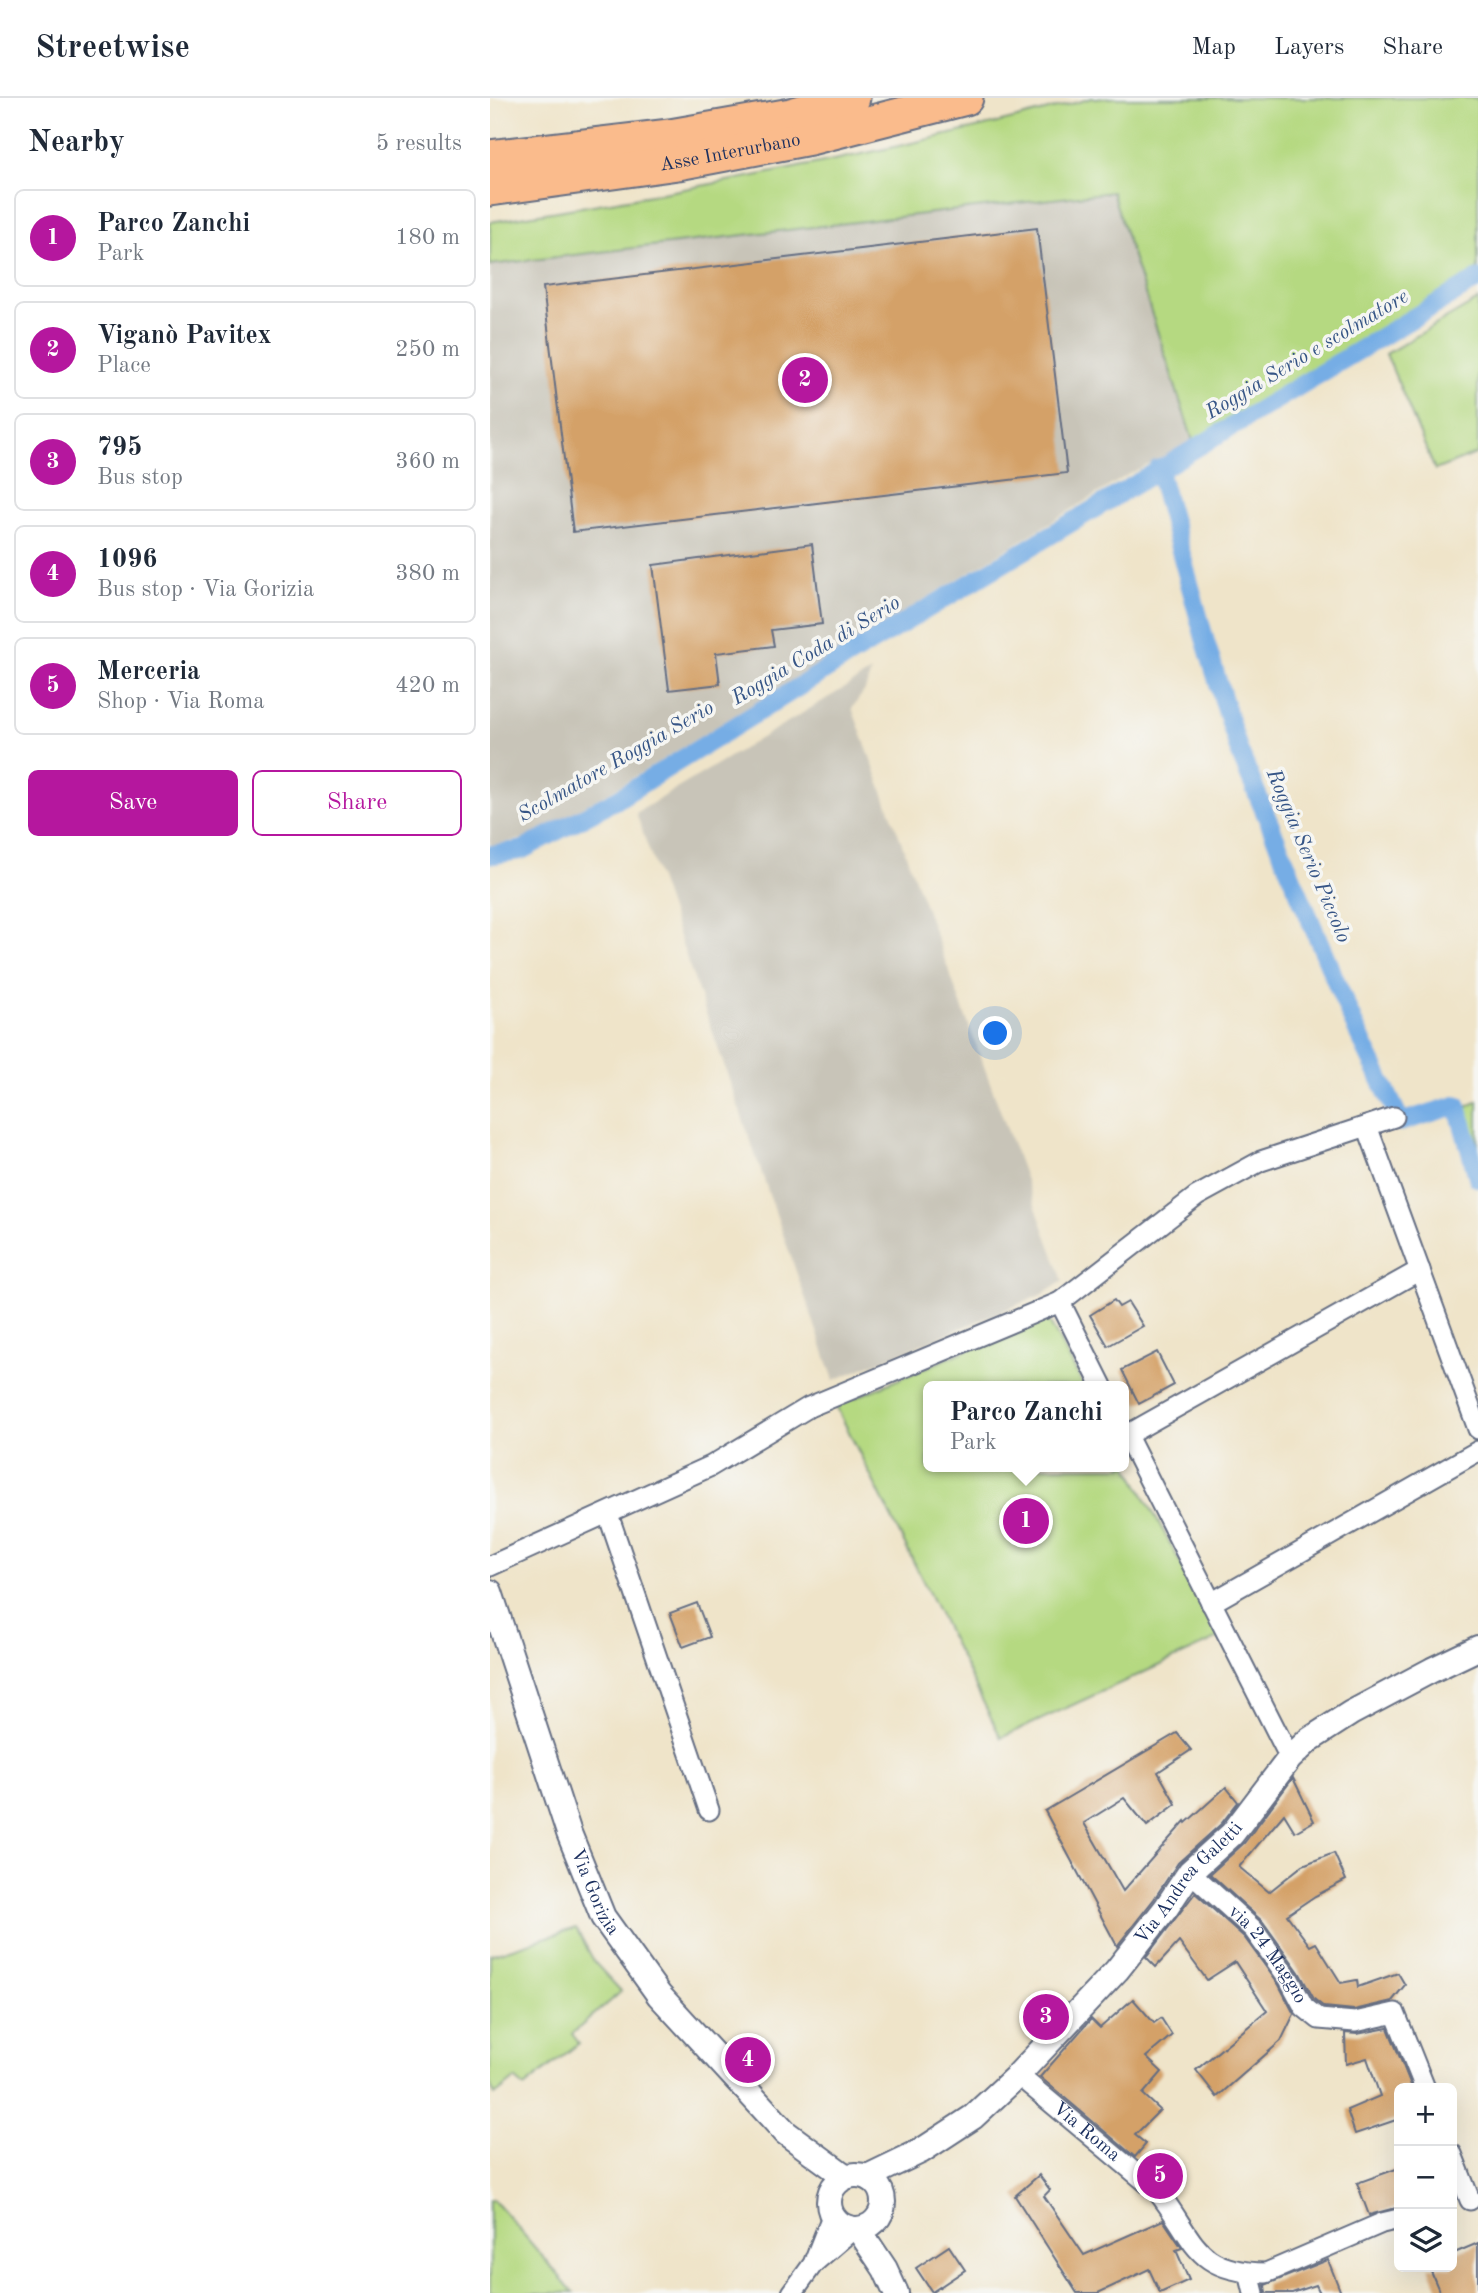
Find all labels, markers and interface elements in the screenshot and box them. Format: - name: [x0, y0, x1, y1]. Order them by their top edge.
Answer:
- text: Streetwise: [35, 32, 190, 65]
- text: Map: [1192, 36, 1236, 60]
- text: Layers: [1274, 36, 1344, 60]
- text: Share: [1382, 36, 1443, 60]
- text: Nearby: [28, 128, 125, 158]
- street label: Asse Interurbano: [659, 130, 802, 175]
- text: 5 results: [376, 132, 462, 155]
- text: Parco Zanchi: [97, 211, 250, 237]
- text: 1: [46, 226, 60, 249]
- text: 180 m: [395, 226, 460, 249]
- text: Park: [97, 242, 144, 265]
- water label: Roggia Serio e scolmatore: [1201, 286, 1412, 424]
- text: Viganò Pavitex: [97, 323, 271, 349]
- text: 2: [46, 338, 60, 361]
- text: 250 m: [395, 338, 460, 361]
- text: Place: [97, 354, 151, 377]
- pin: 2: [782, 354, 828, 406]
- text: 795: [97, 435, 142, 461]
- text: 3: [46, 450, 60, 473]
- text: 360 m: [395, 450, 460, 473]
- text: Bus stop: [97, 466, 183, 489]
- text: 1096: [97, 547, 157, 573]
- text: 4: [46, 562, 60, 585]
- text: 380 m: [395, 562, 460, 585]
- text: Bus stop · Via Gorizia: [97, 578, 314, 601]
- water label: Roggia Coda di Serio: [727, 592, 904, 710]
- text: Merceria: [97, 659, 200, 685]
- text: 5: [46, 674, 60, 697]
- text: 420 m: [395, 674, 460, 697]
- text: Shop · Via Roma: [97, 690, 265, 713]
- water label: Scolmatore Roggia Serio: [514, 697, 718, 827]
- water label: Roggia Serio Piccolo: [1262, 765, 1354, 946]
- button: Save: [28, 770, 238, 836]
- button: Share: [252, 770, 462, 836]
- your location: [978, 1016, 1012, 1050]
- popup: [923, 1381, 1129, 1472]
- text: Parco Zanchi: [949, 1400, 1103, 1426]
- text: Park: [949, 1431, 997, 1454]
- pin: 1: [1003, 1495, 1049, 1547]
- street label: Via Andrea Galetti: [1132, 1819, 1247, 1948]
- street label: Via Gorizia: [567, 1846, 623, 1939]
- street label: via 24 Maggio: [1224, 1902, 1310, 2007]
- pin: 3: [1023, 1991, 1069, 2043]
- pin: 4: [725, 2034, 771, 2086]
- map controls: [1394, 2083, 1457, 2272]
- button: +: [1394, 2083, 1457, 2146]
- street label: Via Roma: [1049, 2099, 1124, 2166]
- button: −: [1394, 2146, 1457, 2209]
- pin: 5: [1137, 2150, 1183, 2202]
- button: layers: [1394, 2209, 1457, 2272]

